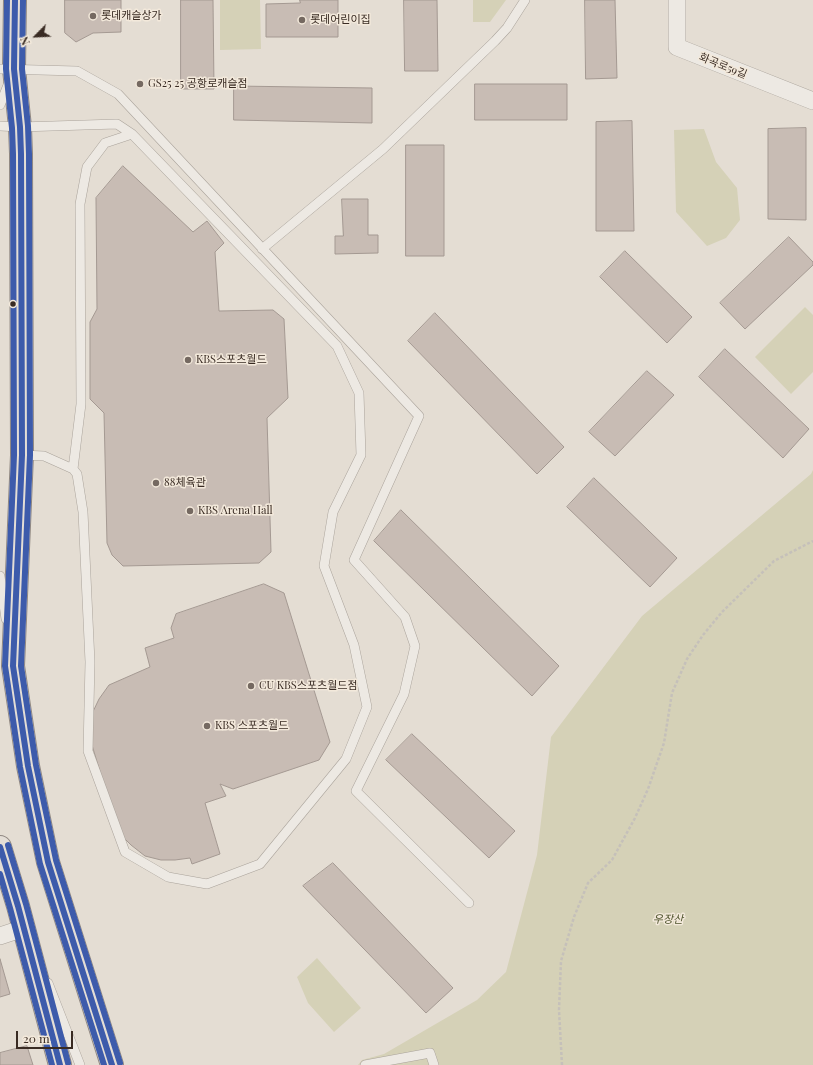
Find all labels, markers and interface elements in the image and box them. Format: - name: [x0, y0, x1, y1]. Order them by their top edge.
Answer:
- place label: 롯데캐슬상가: [101, 9, 162, 23]
- marker: 롯데캐슬상가: [88, 11, 98, 21]
- place label: 롯데어린이집: [310, 13, 371, 27]
- marker: 롯데어린이집: [297, 15, 307, 25]
- north arrow: [16, 16, 56, 56]
- text: N: [16, 34, 33, 48]
- street label: 화곡로59길: [697, 50, 749, 82]
- place label: GS25 25 공항로캐슬점: [148, 77, 248, 91]
- marker: GS25 25 공항로캐슬점: [135, 79, 145, 89]
- unlabelled marker: [8, 299, 18, 309]
- place label: KBS스포츠월드: [196, 353, 267, 367]
- marker: KBS스포츠월드: [183, 355, 193, 365]
- place label: 88체육관: [164, 476, 206, 490]
- marker: 88체육관: [151, 478, 161, 488]
- place label: KBS Arena Hall: [198, 504, 273, 518]
- marker: KBS Arena Hall: [185, 506, 195, 516]
- place label: CU KBS스포츠월드점: [259, 679, 358, 693]
- marker: CU KBS스포츠월드점: [246, 681, 256, 691]
- place label: KBS 스포츠월드: [215, 719, 288, 733]
- marker: KBS 스포츠월드: [202, 721, 212, 731]
- park label: 우장산: [653, 913, 683, 927]
- scale bar: [18, 1023, 75, 1049]
- text: 20 m: [23, 1030, 50, 1046]

